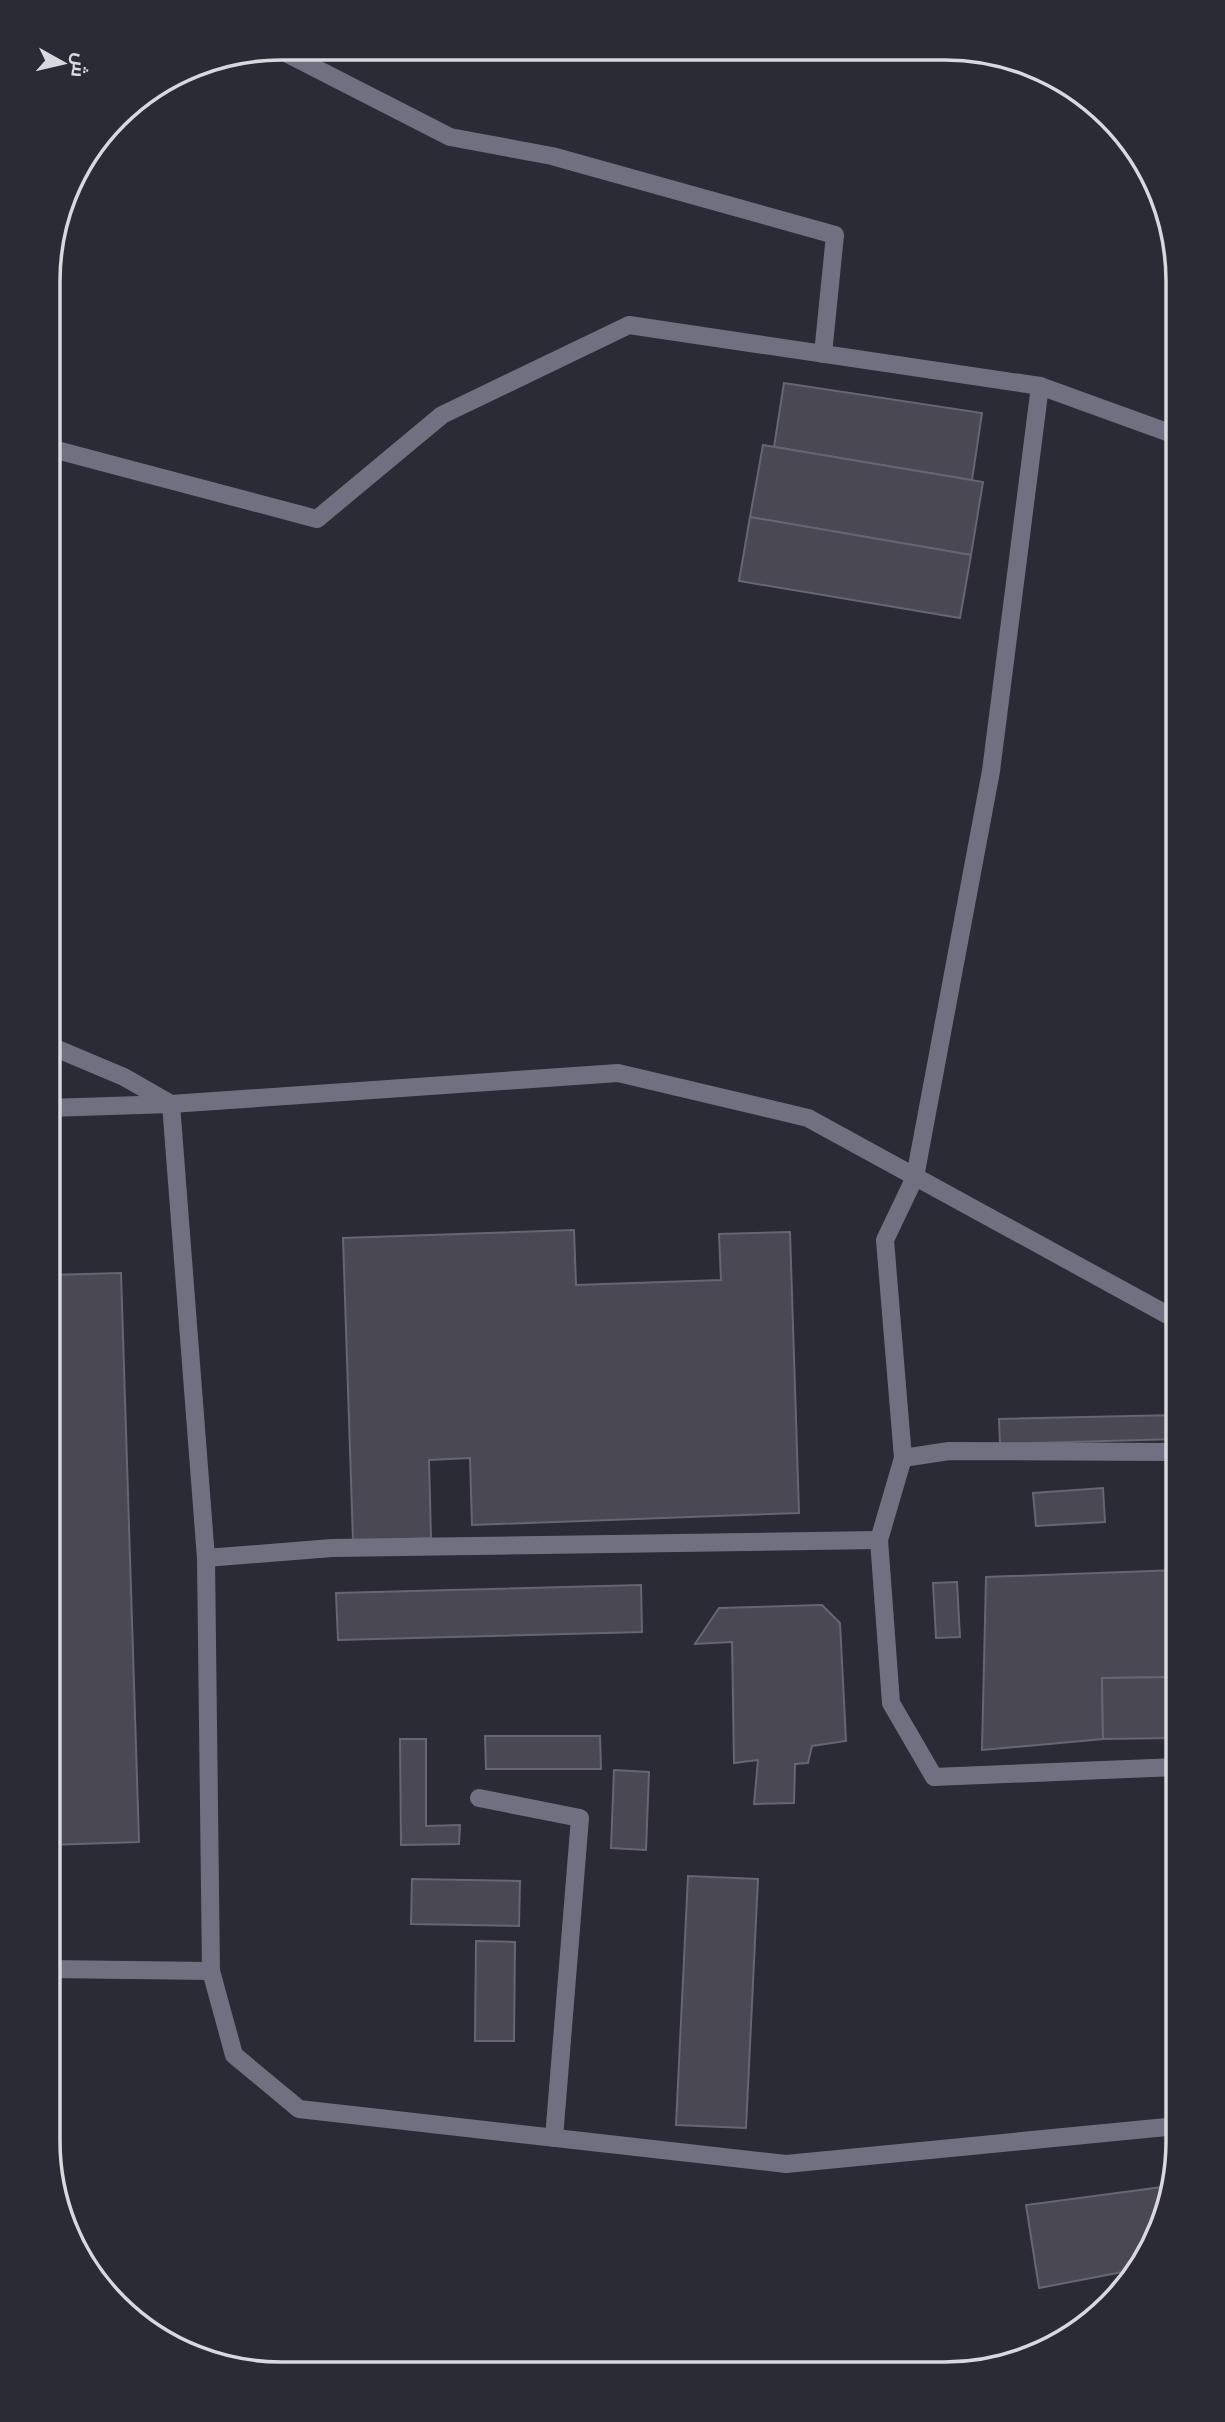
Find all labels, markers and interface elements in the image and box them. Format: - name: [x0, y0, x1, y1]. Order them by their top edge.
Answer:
- north arrow: [28, 28, 98, 98]
- text: ش: [65, 51, 94, 79]

